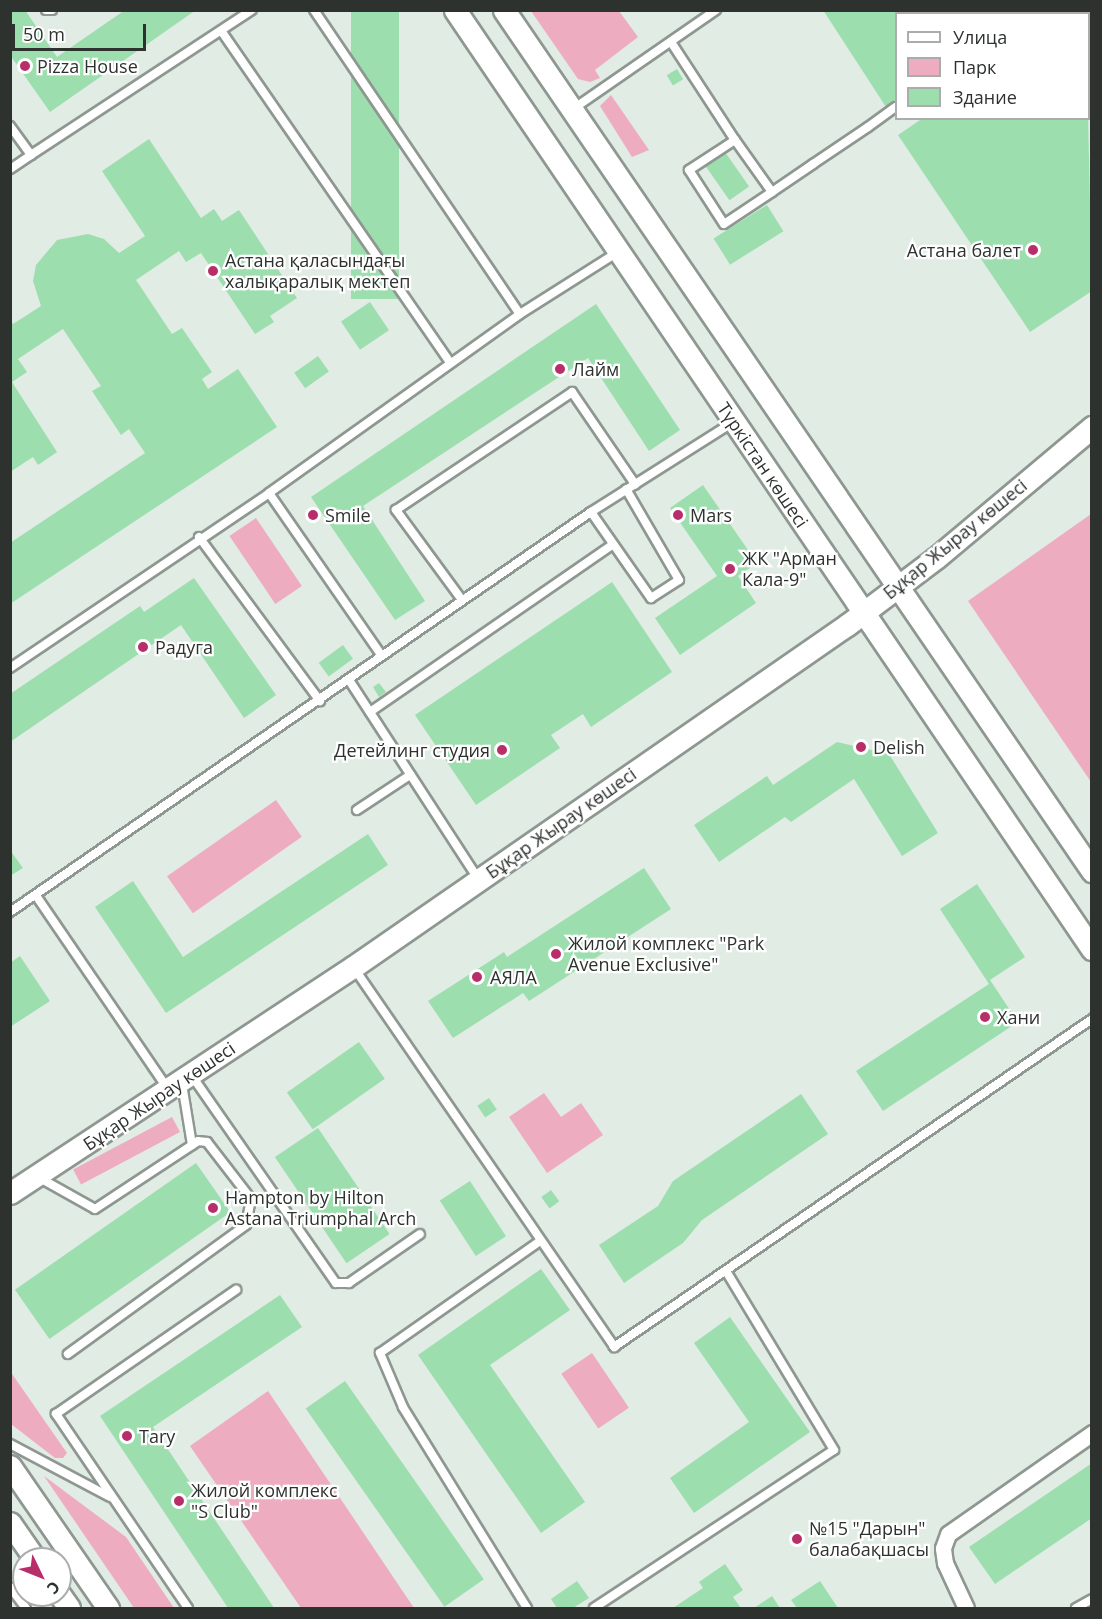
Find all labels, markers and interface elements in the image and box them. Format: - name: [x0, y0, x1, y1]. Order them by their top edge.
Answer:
- scale bar: [15, 12, 148, 50]
- legend: [895, 12, 1090, 120]
- text: 50 m: [23, 22, 65, 46]
- text: Улица: [953, 25, 1007, 49]
- place label: Pizza House: [37, 55, 138, 77]
- text: Парк: [953, 55, 996, 79]
- marker: Pizza House: [18, 59, 32, 73]
- text: Здание: [953, 85, 1017, 109]
- place label: Астана балет: [907, 239, 1021, 261]
- marker: Астана балет: [1026, 243, 1040, 257]
- place label: Астана қаласындағы халықаралық мектеп: [225, 250, 410, 292]
- marker: Астана қаласындағы халықаралық мектеп: [206, 264, 220, 278]
- place label: Лайм: [572, 358, 619, 380]
- marker: Лайм: [553, 362, 567, 376]
- street label: Түркістан көшесі: [713, 398, 813, 532]
- street label: Бұқар Жырау көшесі: [879, 474, 1031, 604]
- place label: Smile: [325, 504, 371, 526]
- place label: Mars: [690, 504, 732, 526]
- marker: Smile: [306, 508, 320, 522]
- marker: Mars: [671, 508, 685, 522]
- place label: ЖК "Арман Кала-9": [742, 548, 837, 590]
- marker: ЖК "Арман Кала-9": [723, 562, 737, 576]
- place label: Радуга: [155, 636, 213, 658]
- marker: Радуга: [136, 640, 150, 654]
- place label: Delish: [873, 736, 925, 758]
- place label: Детейлинг студия: [334, 739, 490, 761]
- marker: Delish: [854, 740, 868, 754]
- marker: Детейлинг студия: [495, 743, 509, 757]
- street label: Бұқар Жырау көшесі: [482, 763, 640, 883]
- place label: Жилой комплекс "Park Avenue Exclusive": [568, 933, 764, 976]
- marker: Жилой комплекс "Park Avenue Exclusive": [549, 947, 563, 961]
- place label: АЯЛА: [490, 966, 537, 988]
- marker: АЯЛА: [468, 968, 486, 986]
- place label: Хани: [997, 1006, 1040, 1028]
- marker: Хани: [978, 1010, 992, 1024]
- street label: Бұқар Жырау көшесі: [79, 1037, 239, 1155]
- place label: Hampton by Hilton Astana Triumphal Arch: [225, 1187, 416, 1230]
- marker: Hampton by Hilton Astana Triumphal Arch: [206, 1201, 220, 1215]
- place label: Tary: [139, 1425, 175, 1447]
- marker: Tary: [120, 1429, 134, 1443]
- place label: Жилой комплекс "S Club": [191, 1480, 338, 1522]
- marker: Жилой комплекс "S Club": [172, 1494, 186, 1508]
- place label: №15 "Дарын" балабақшасы: [809, 1518, 929, 1561]
- marker: №15 "Дарын" балабақшасы: [790, 1532, 804, 1546]
- north arrow: [12, 1547, 72, 1607]
- text: С: [42, 1577, 65, 1599]

